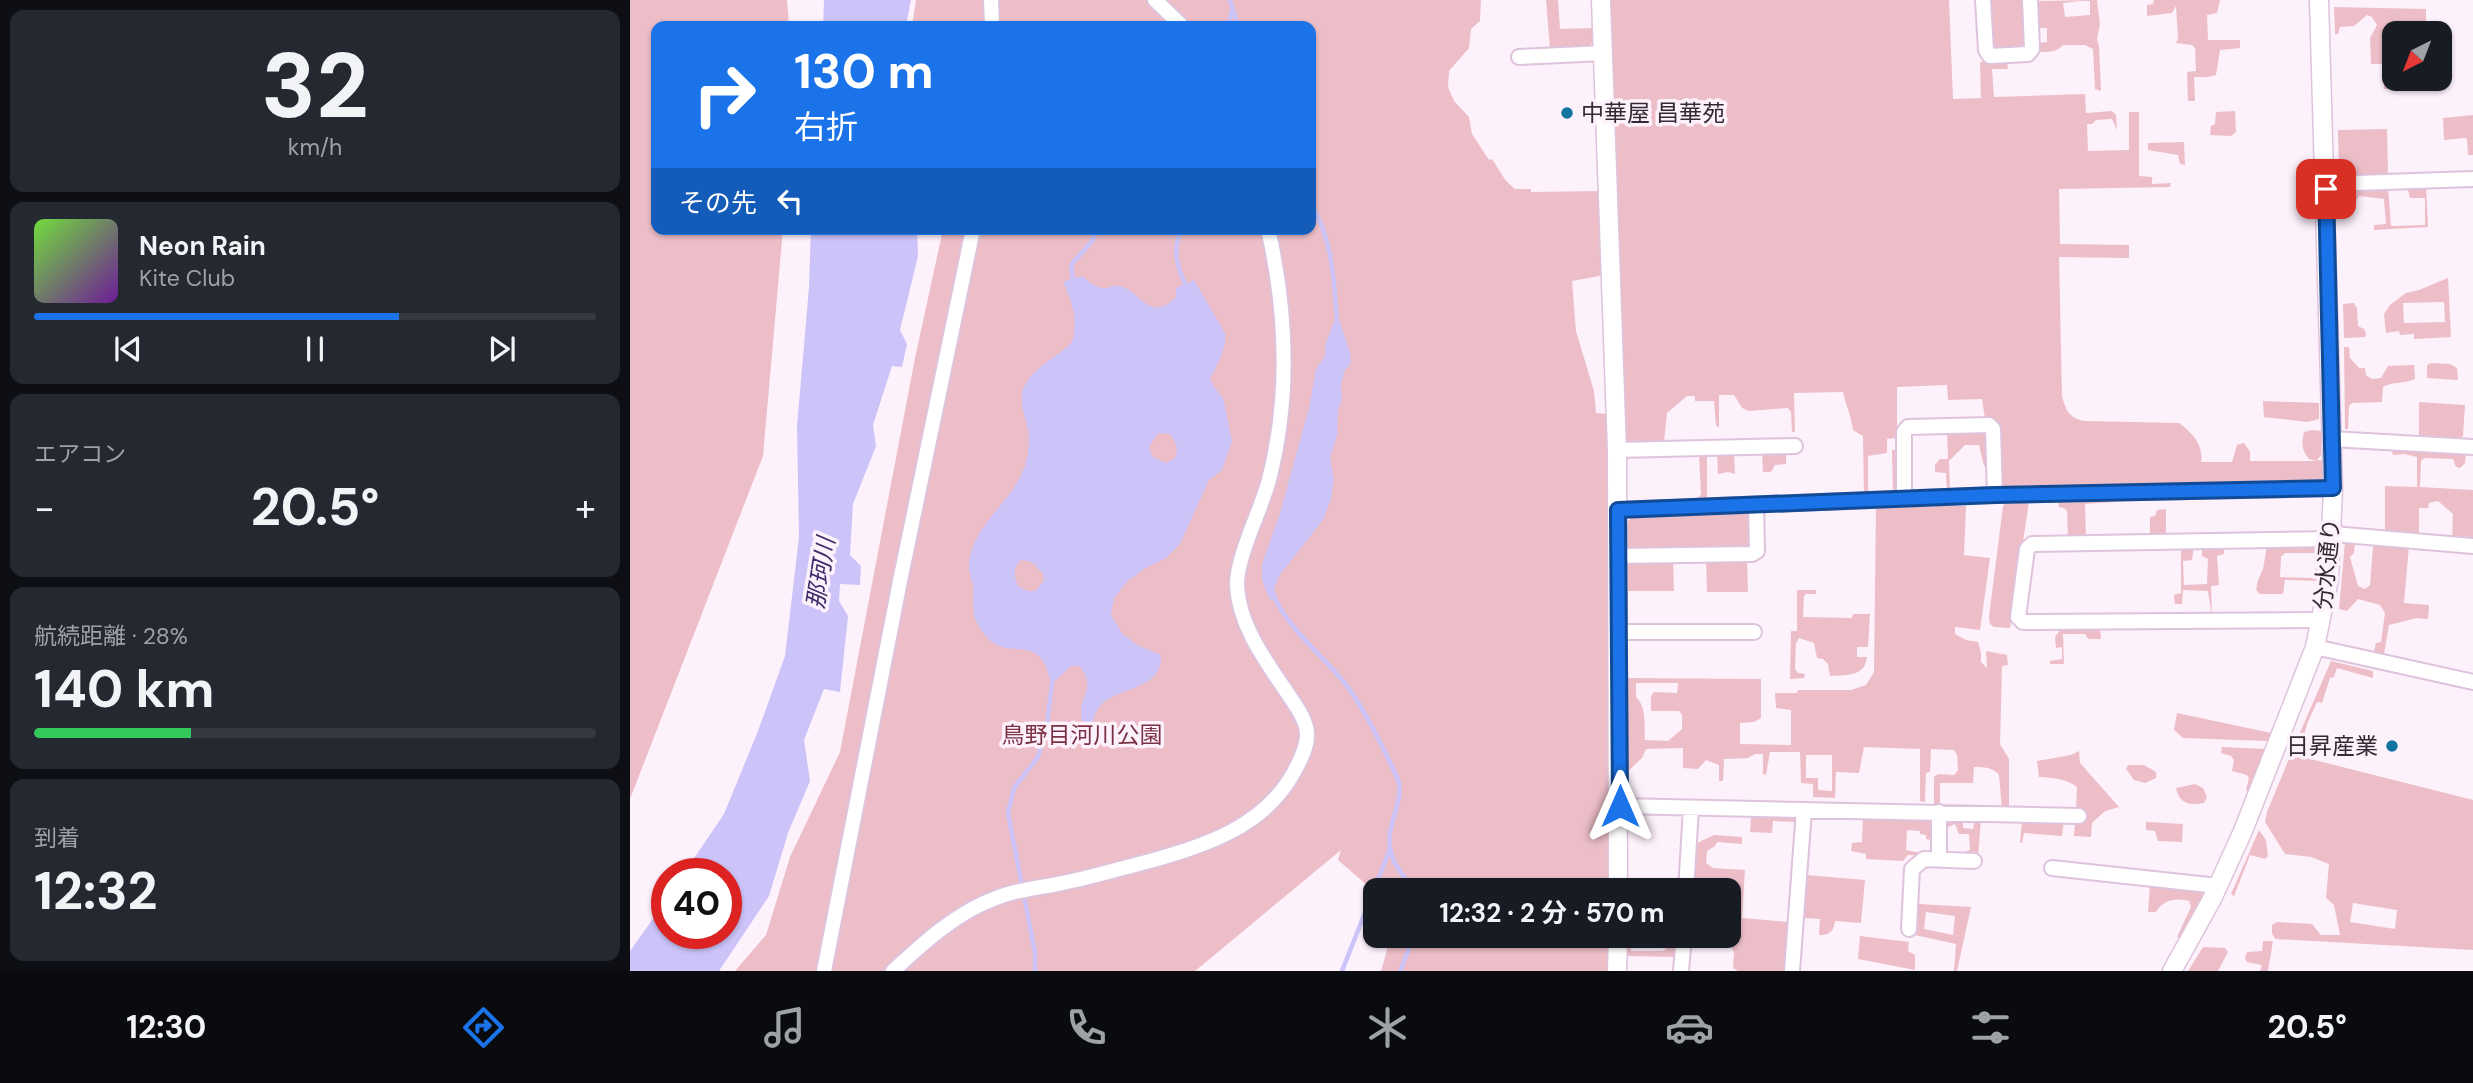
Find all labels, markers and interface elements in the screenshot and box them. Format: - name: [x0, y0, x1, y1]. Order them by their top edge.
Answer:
- north arrow: [2382, 21, 2452, 91]
- map controls: [2382, 21, 2452, 91]
- text: 32: [261, 27, 369, 145]
- text: 130 m: [794, 39, 934, 103]
- icon: right: [679, 49, 770, 140]
- place label: 中華屋 昌華苑: [1581, 98, 1725, 128]
- marker: 中華屋 昌華苑: [1559, 105, 1575, 121]
- text: 右折: [794, 106, 858, 148]
- text: km/h: [288, 132, 342, 162]
- pin: [2296, 159, 2356, 219]
- icon: arrive: [2307, 170, 2345, 208]
- icon: left: [771, 182, 809, 220]
- text: その先: [679, 186, 757, 220]
- text: Neon Rain: [139, 229, 266, 263]
- text: Kite Club: [139, 263, 235, 293]
- icon: previous: [109, 330, 147, 368]
- icon: pause: [296, 330, 334, 368]
- icon: next: [483, 330, 521, 368]
- text: エアコン: [34, 439, 126, 469]
- text: 20.5°: [251, 473, 379, 541]
- text: −: [34, 483, 55, 533]
- text: +: [575, 483, 596, 533]
- street label: 分水通り: [2307, 517, 2347, 611]
- water label: 那珂川: [800, 532, 842, 611]
- text: 航続距離 · 28%: [34, 621, 188, 651]
- text: 140 km: [34, 655, 215, 723]
- park label: 鳥野目河川公園: [1002, 720, 1163, 750]
- place label: 日昇産業: [2286, 731, 2378, 761]
- marker: 日昇産業: [2384, 738, 2400, 754]
- position arrow: [1583, 769, 1657, 843]
- text: 到着: [34, 823, 80, 853]
- text: 12:32: [34, 857, 158, 925]
- speed limit sign: 40: [651, 858, 742, 949]
- text: 12:32 · 2 分 · 570 m: [1439, 896, 1665, 930]
- icon: directions: [459, 1003, 508, 1052]
- icon: music: [760, 1003, 809, 1052]
- icon: phone: [1062, 1003, 1111, 1052]
- icon: climate: [1363, 1003, 1412, 1052]
- icon: car: [1665, 1003, 1714, 1052]
- icon: filters: [1966, 1003, 2015, 1052]
- text: 12:30: [126, 1006, 206, 1048]
- text: 20.5°: [2268, 1006, 2347, 1048]

